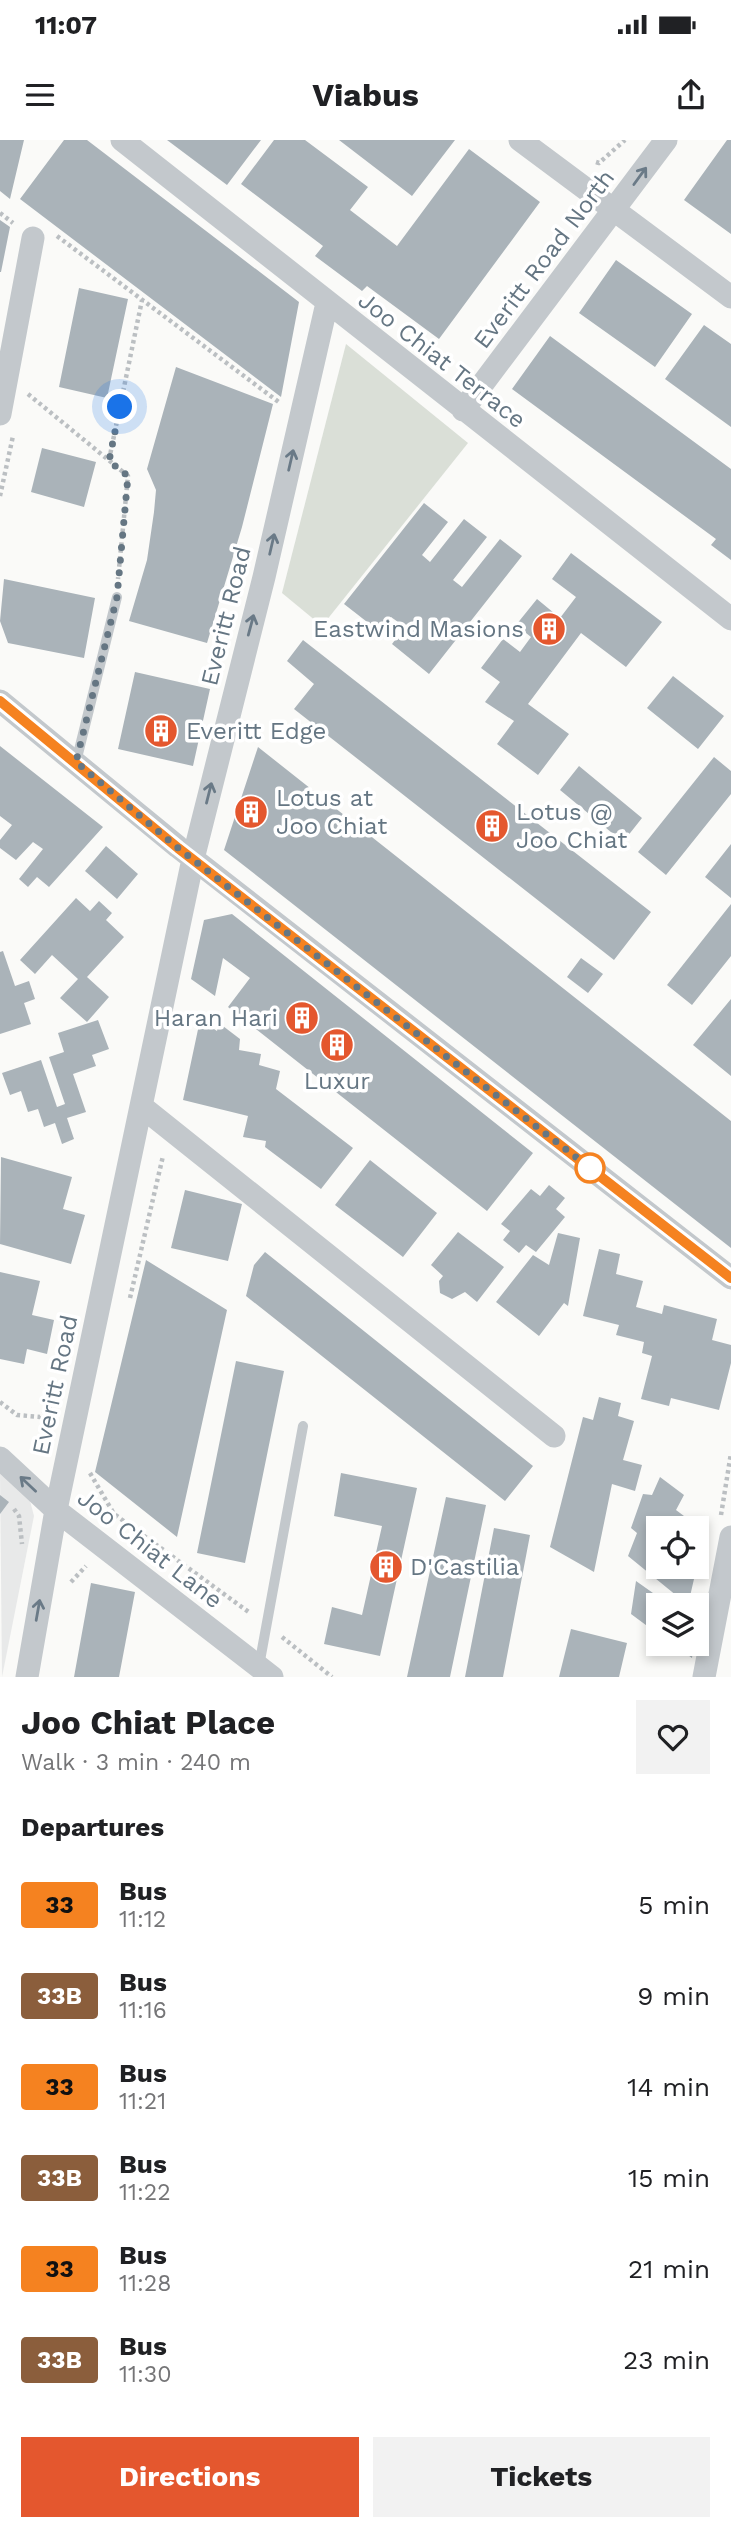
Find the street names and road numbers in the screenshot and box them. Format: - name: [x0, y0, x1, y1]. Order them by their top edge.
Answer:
- street label: Everitt Road North: [468, 164, 620, 354]
- street label: Joo Chiat Terrace: [353, 286, 531, 434]
- street label: Everitt Road: [195, 544, 257, 688]
- street label: Everitt Road: [27, 1312, 83, 1458]
- street label: Joo Chiat Lane: [72, 1484, 228, 1614]

